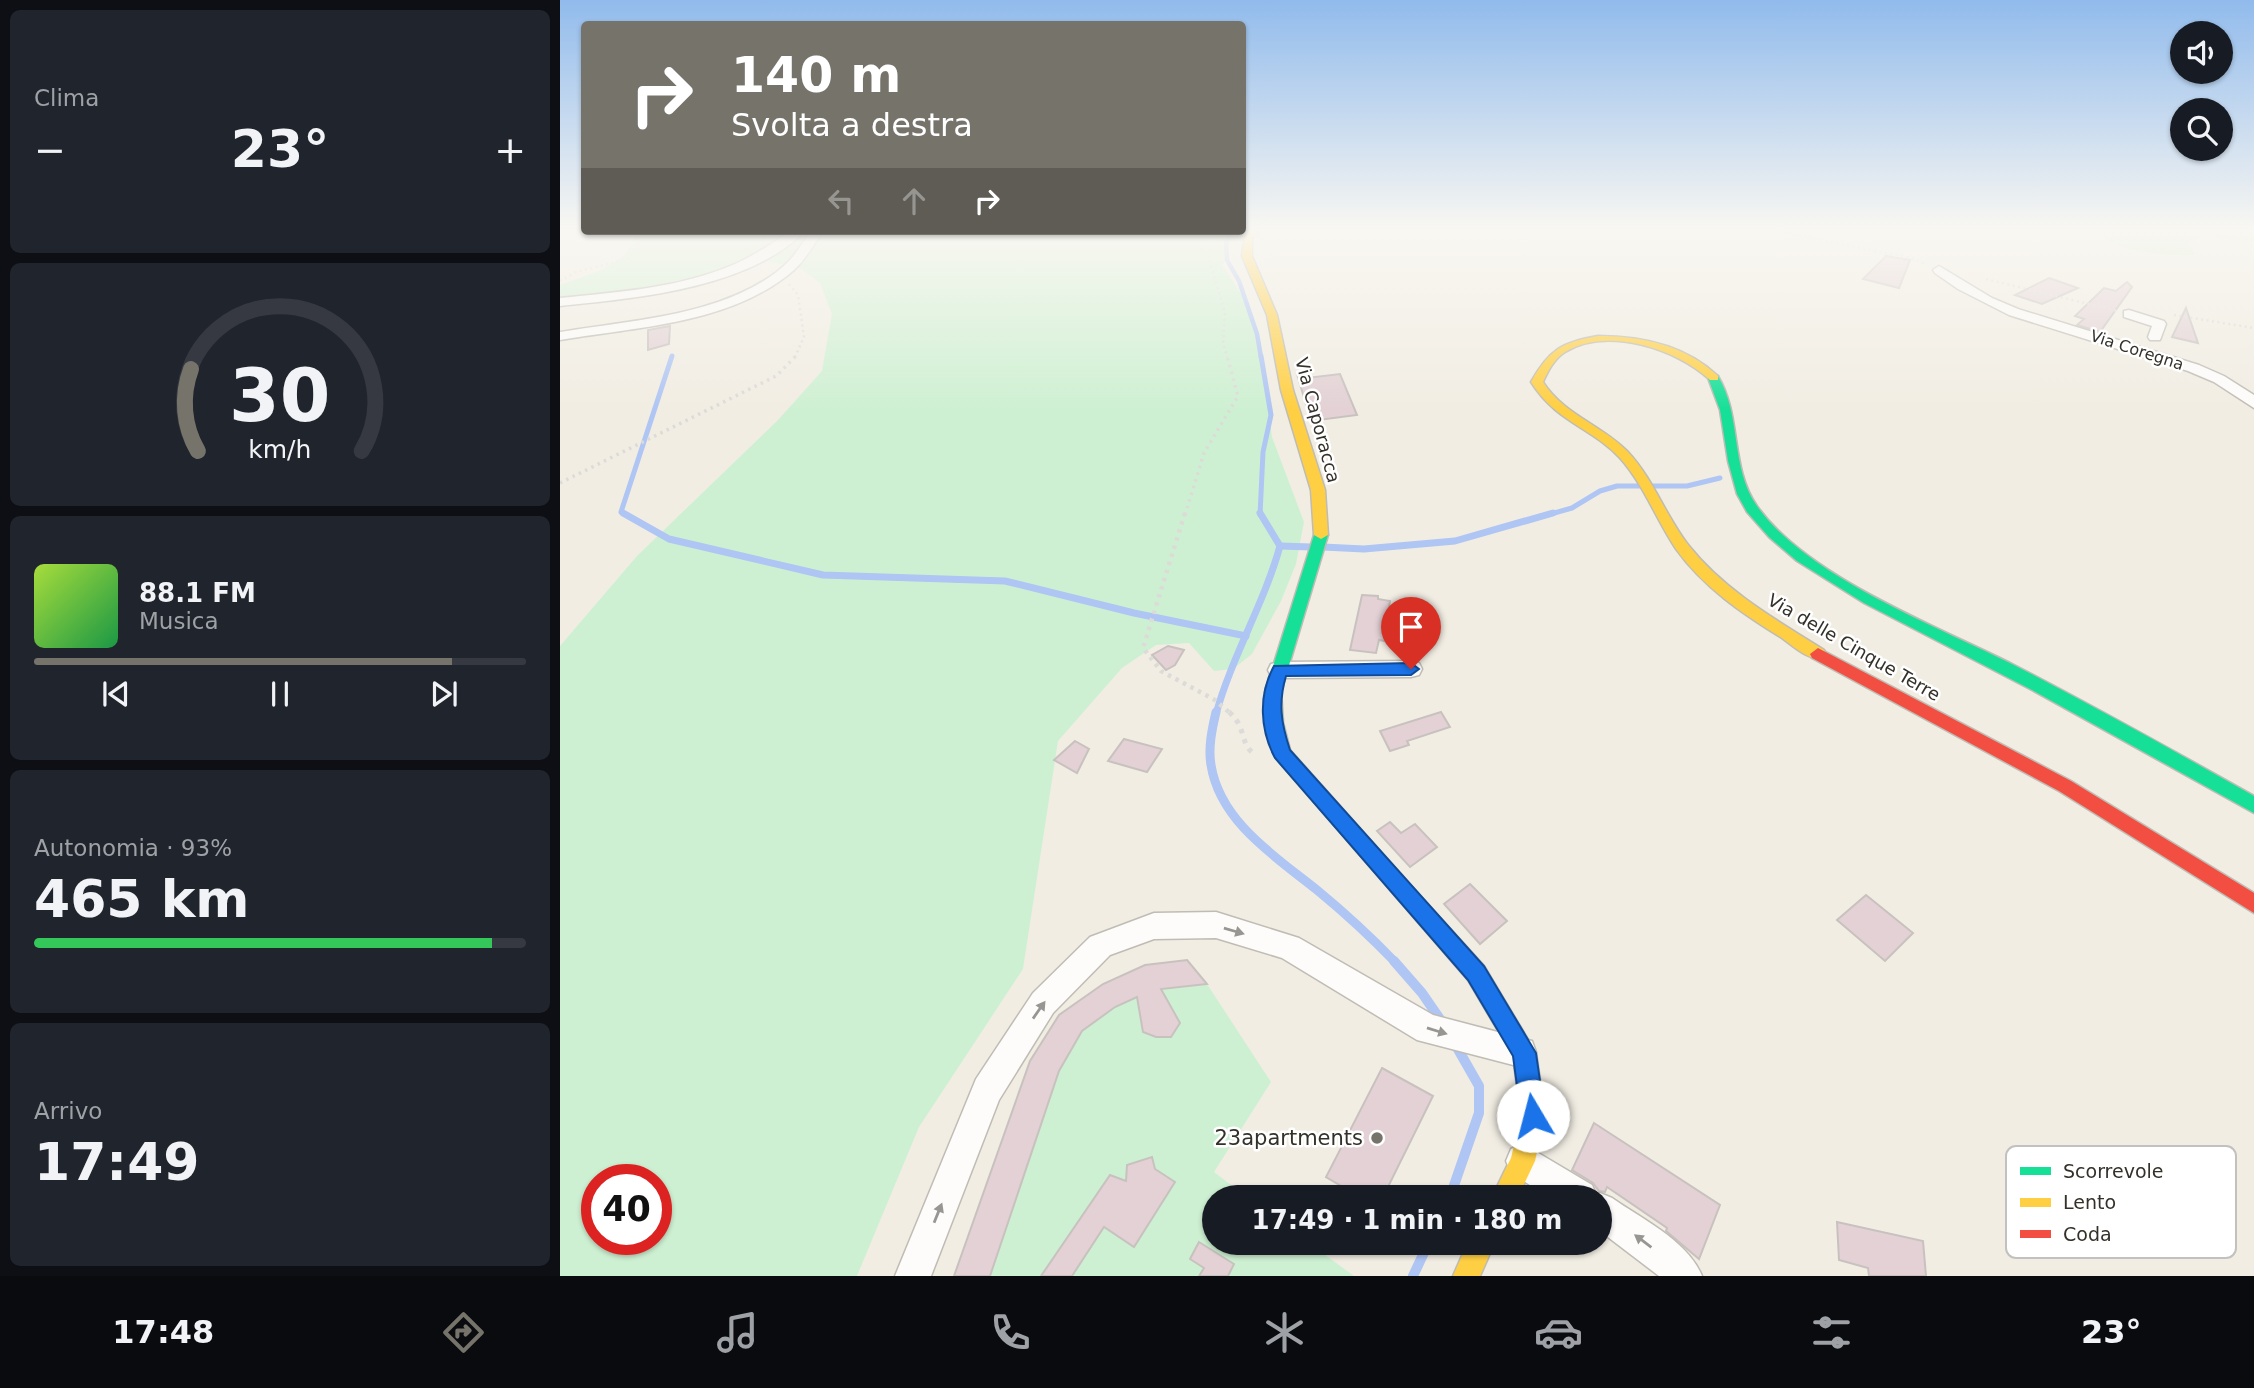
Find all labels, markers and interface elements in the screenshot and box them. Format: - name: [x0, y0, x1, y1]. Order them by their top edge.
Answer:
- map controls: [2170, 21, 2233, 161]
- button: sound: [2170, 21, 2233, 84]
- text: 140 m: [731, 47, 901, 104]
- icon: right: [616, 49, 707, 140]
- text: Clima: [34, 85, 99, 111]
- button: search: [2170, 98, 2233, 161]
- text: Svolta a destra: [731, 106, 973, 144]
- text: 23°: [231, 119, 329, 179]
- text: −: [34, 128, 66, 172]
- text: +: [494, 128, 526, 172]
- icon: left: [822, 182, 860, 220]
- icon: ahead: [895, 182, 933, 220]
- icon: right: [968, 182, 1006, 220]
- street label: Via Coregna: [2088, 326, 2186, 374]
- text: 30: [229, 353, 331, 438]
- street label: Via Caporacca: [1291, 355, 1345, 485]
- text: km/h: [248, 435, 312, 464]
- text: 88.1 FM: [139, 578, 256, 608]
- street label: Via delle Cinque Terre: [1764, 589, 1944, 705]
- pin: [1381, 597, 1441, 669]
- text: Musica: [139, 608, 219, 634]
- icon: arrive: [1392, 608, 1430, 646]
- icon: previous: [97, 675, 135, 713]
- icon: pause: [261, 675, 299, 713]
- icon: next: [425, 675, 463, 713]
- text: Autonomia · 93%: [34, 835, 232, 861]
- text: 465 km: [34, 869, 249, 929]
- one-way arrow: [1224, 926, 1245, 936]
- one-way arrow: [1032, 1001, 1046, 1019]
- one-way arrow: [1427, 1026, 1448, 1036]
- position arrow: [1496, 1079, 1570, 1153]
- text: Arrivo: [34, 1098, 102, 1124]
- place label: 23apartments: [1214, 1126, 1363, 1150]
- marker: 23apartments: [1369, 1130, 1385, 1146]
- text: 17:49: [34, 1132, 200, 1192]
- legend: [2006, 1146, 2236, 1258]
- text: Scorrevole: [2063, 1160, 2164, 1182]
- speed limit sign: 40: [581, 1164, 672, 1255]
- text: Lento: [2063, 1191, 2116, 1213]
- one-way arrow: [933, 1202, 944, 1223]
- text: 17:49 · 1 min · 180 m: [1252, 1205, 1562, 1235]
- text: Coda: [2063, 1223, 2112, 1245]
- one-way arrow: [1634, 1235, 1652, 1249]
- icon: directions: [439, 1308, 488, 1357]
- icon: music: [713, 1308, 762, 1357]
- icon: phone: [986, 1308, 1035, 1357]
- icon: climate: [1260, 1308, 1309, 1357]
- icon: car: [1534, 1308, 1583, 1357]
- icon: filters: [1807, 1308, 1856, 1357]
- text: 17:48: [112, 1313, 214, 1351]
- text: 23°: [2081, 1313, 2142, 1351]

